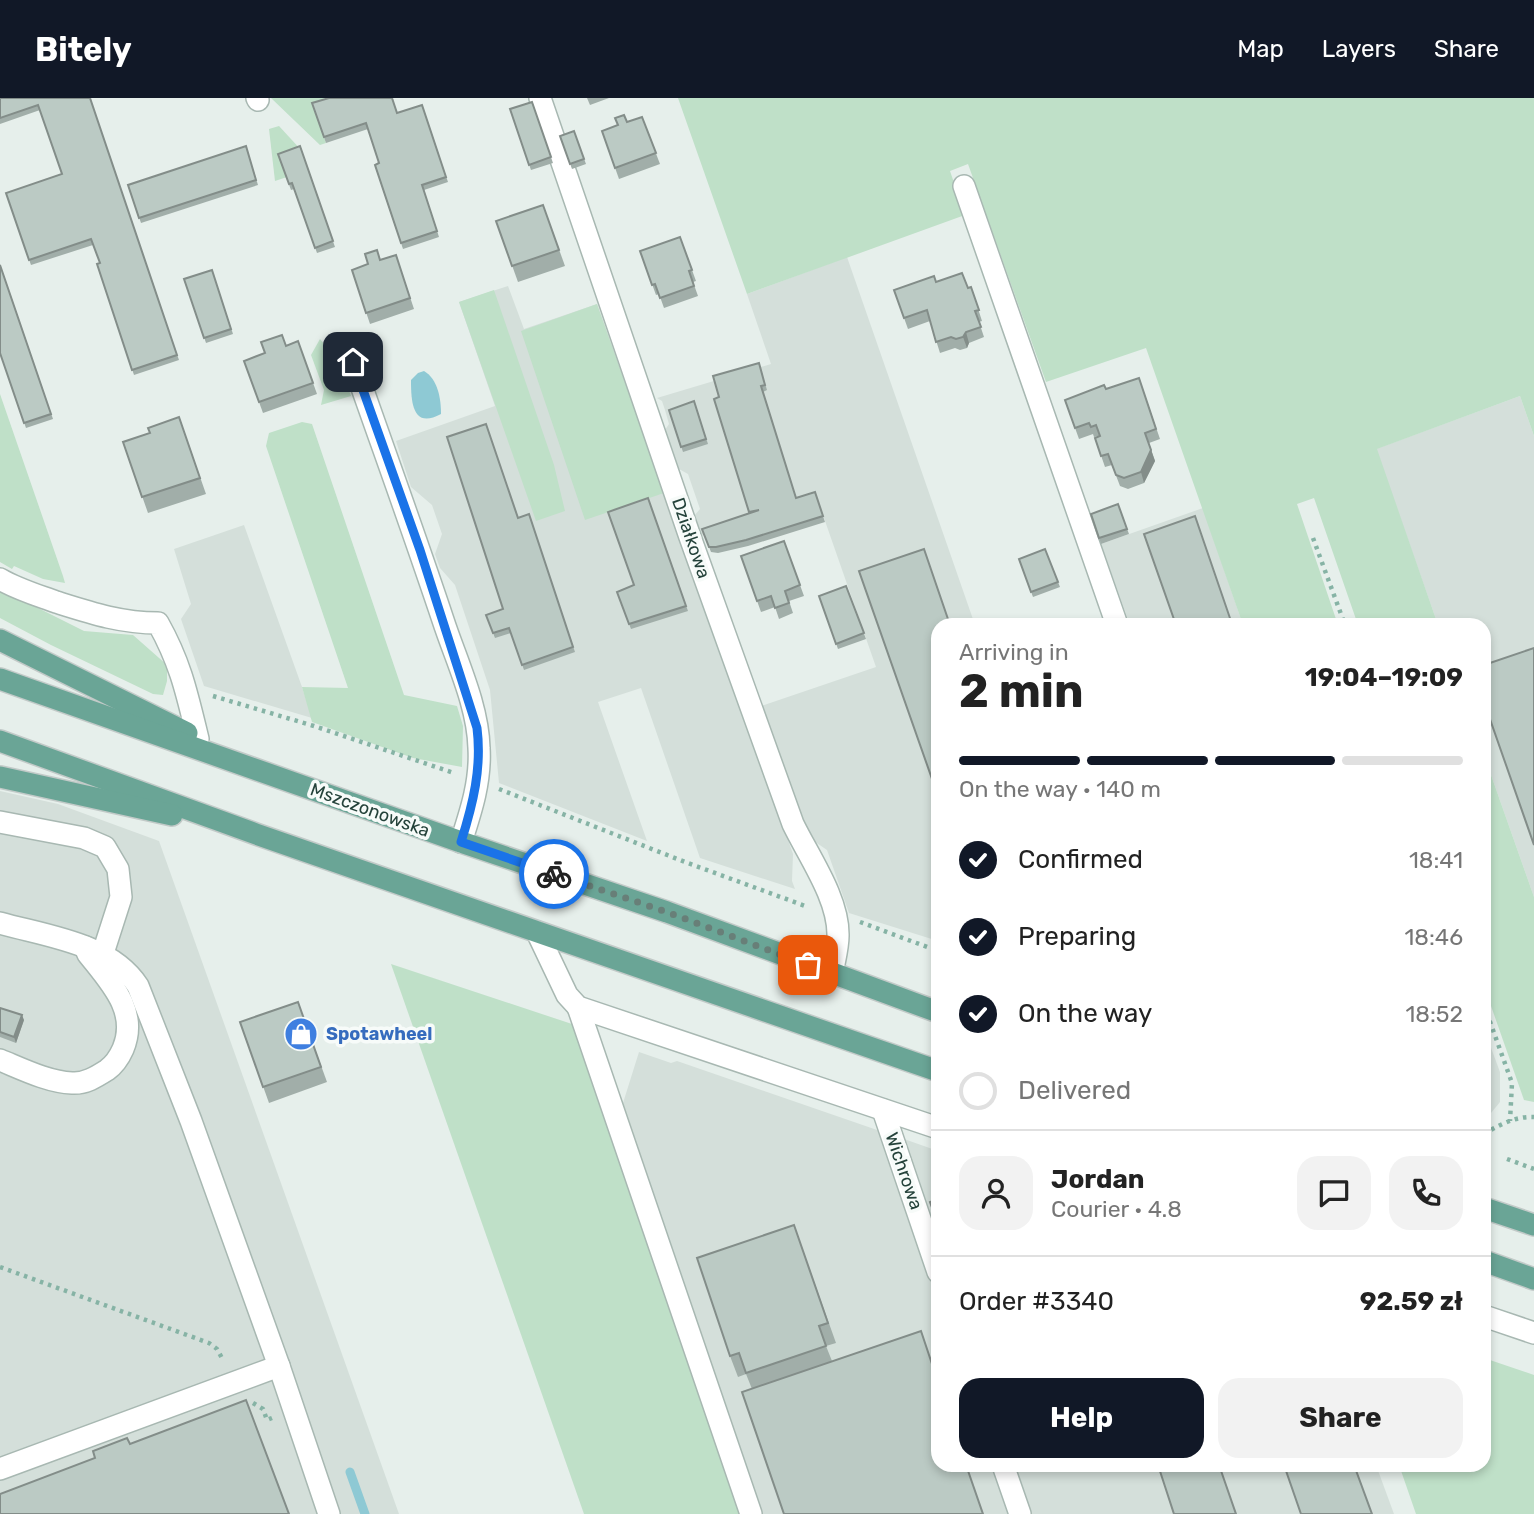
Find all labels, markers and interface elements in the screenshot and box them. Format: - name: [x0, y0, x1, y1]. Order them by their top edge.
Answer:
- text: Bitely: [35, 30, 132, 69]
- text: Map: [1237, 35, 1284, 63]
- text: Layers: [1322, 35, 1396, 63]
- text: Share: [1434, 35, 1499, 63]
- pin: [323, 332, 383, 392]
- icon: home: [334, 343, 372, 381]
- street label: Działkowa: [667, 495, 715, 581]
- text: Arriving in: [959, 638, 1069, 666]
- text: 19:04–19:09: [1305, 662, 1463, 693]
- text: 2 min: [959, 664, 1084, 719]
- text: On the way · 140 m: [959, 775, 1161, 803]
- street label: Mszczonowska: [307, 778, 433, 842]
- courier: [519, 839, 589, 909]
- icon: check: [959, 841, 997, 879]
- text: Confirmed: [1018, 844, 1143, 875]
- text: 18:41: [1409, 846, 1463, 874]
- icon: bike: [535, 855, 573, 893]
- icon: check: [959, 918, 997, 956]
- text: Preparing: [1018, 921, 1136, 952]
- text: 18:46: [1404, 923, 1463, 951]
- pin: [778, 935, 838, 995]
- icon: bag: [789, 946, 827, 984]
- icon: check: [959, 995, 997, 1033]
- text: On the way: [1018, 998, 1152, 1029]
- text: 18:52: [1405, 1000, 1463, 1028]
- shop icon: Spotawheel: [282, 1015, 320, 1053]
- place label: Spotawheel: [326, 1023, 432, 1045]
- text: Delivered: [1018, 1075, 1131, 1106]
- street label: Wichrowa: [880, 1129, 928, 1213]
- button: person: [959, 1156, 1033, 1230]
- button: chat: [1297, 1156, 1371, 1230]
- button: phone: [1389, 1156, 1463, 1230]
- text: Jordan: [1051, 1164, 1144, 1195]
- text: Courier · 4.8: [1051, 1195, 1182, 1223]
- text: Order #3340: [959, 1286, 1114, 1317]
- text: 92.59 zł: [1360, 1286, 1463, 1317]
- button: Help: [959, 1378, 1204, 1458]
- button: Share: [1218, 1378, 1463, 1458]

